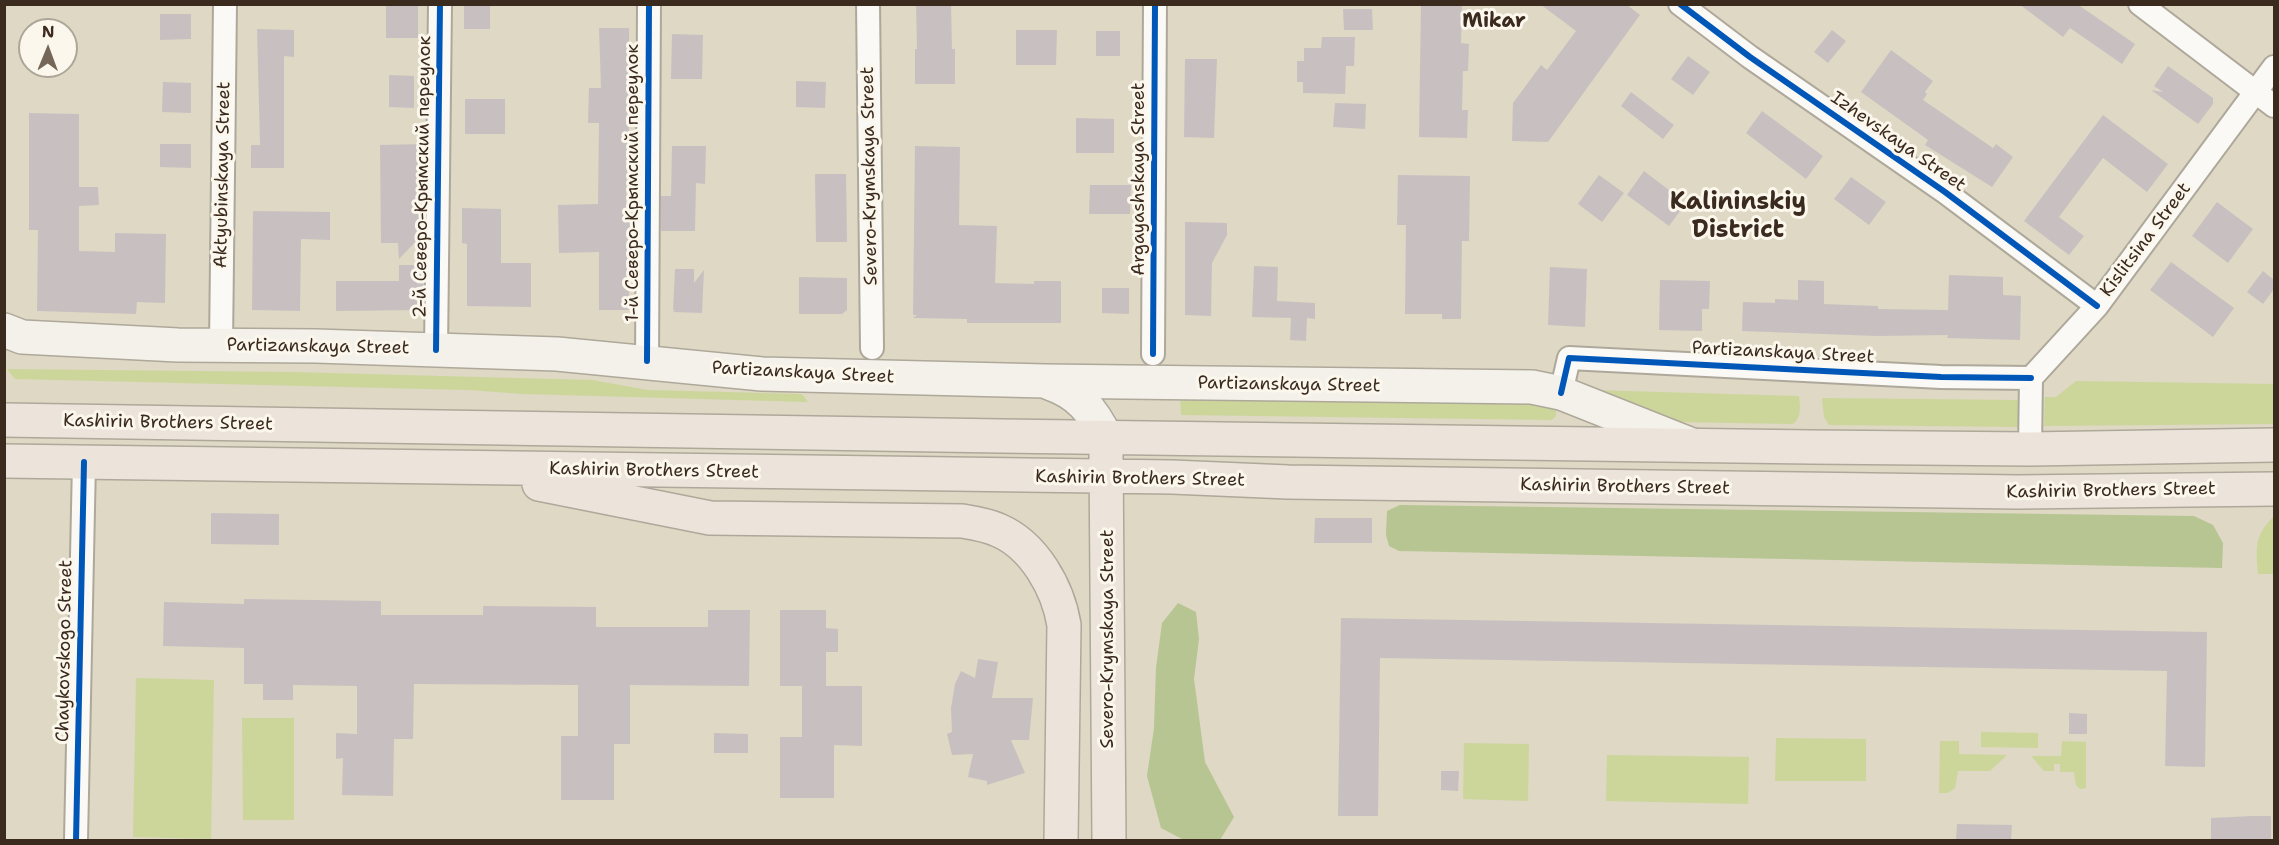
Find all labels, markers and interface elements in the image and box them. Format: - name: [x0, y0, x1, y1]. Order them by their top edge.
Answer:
- district label: Mikar: [1462, 10, 1526, 34]
- north arrow: [18, 18, 78, 78]
- text: N: [42, 21, 55, 42]
- street label: 2-й Северо-Крымский переулок: [410, 36, 436, 318]
- street label: 1-й Северо-Крымский переулок: [622, 44, 644, 322]
- street label: Severo-Krymskaya Street: [857, 66, 883, 286]
- street label: Aktyubinskaya Street: [211, 81, 235, 269]
- street label: Argayashskaya Street: [1128, 82, 1150, 276]
- street label: Izhevskaya Street: [1826, 87, 1970, 197]
- street label: Kislitsina Street: [2096, 179, 2196, 301]
- district label: Kalininskiy District: [1670, 189, 1806, 245]
- street label: Partizanskaya Street: [226, 335, 410, 359]
- street label: Partizanskaya Street: [1691, 337, 1875, 369]
- street label: Partizanskaya Street: [711, 357, 895, 389]
- street label: Partizanskaya Street: [1197, 373, 1381, 397]
- street label: Kashirin Brothers Street: [63, 410, 273, 436]
- street label: Kashirin Brothers Street: [549, 458, 759, 484]
- street label: Kashirin Brothers Street: [1035, 466, 1245, 492]
- street label: Kashirin Brothers Street: [1520, 474, 1730, 500]
- street label: Kashirin Brothers Street: [2006, 478, 2216, 504]
- street label: Severo-Krymskaya Street: [1097, 530, 1119, 748]
- street label: Chaykovskogo Street: [53, 560, 77, 742]

